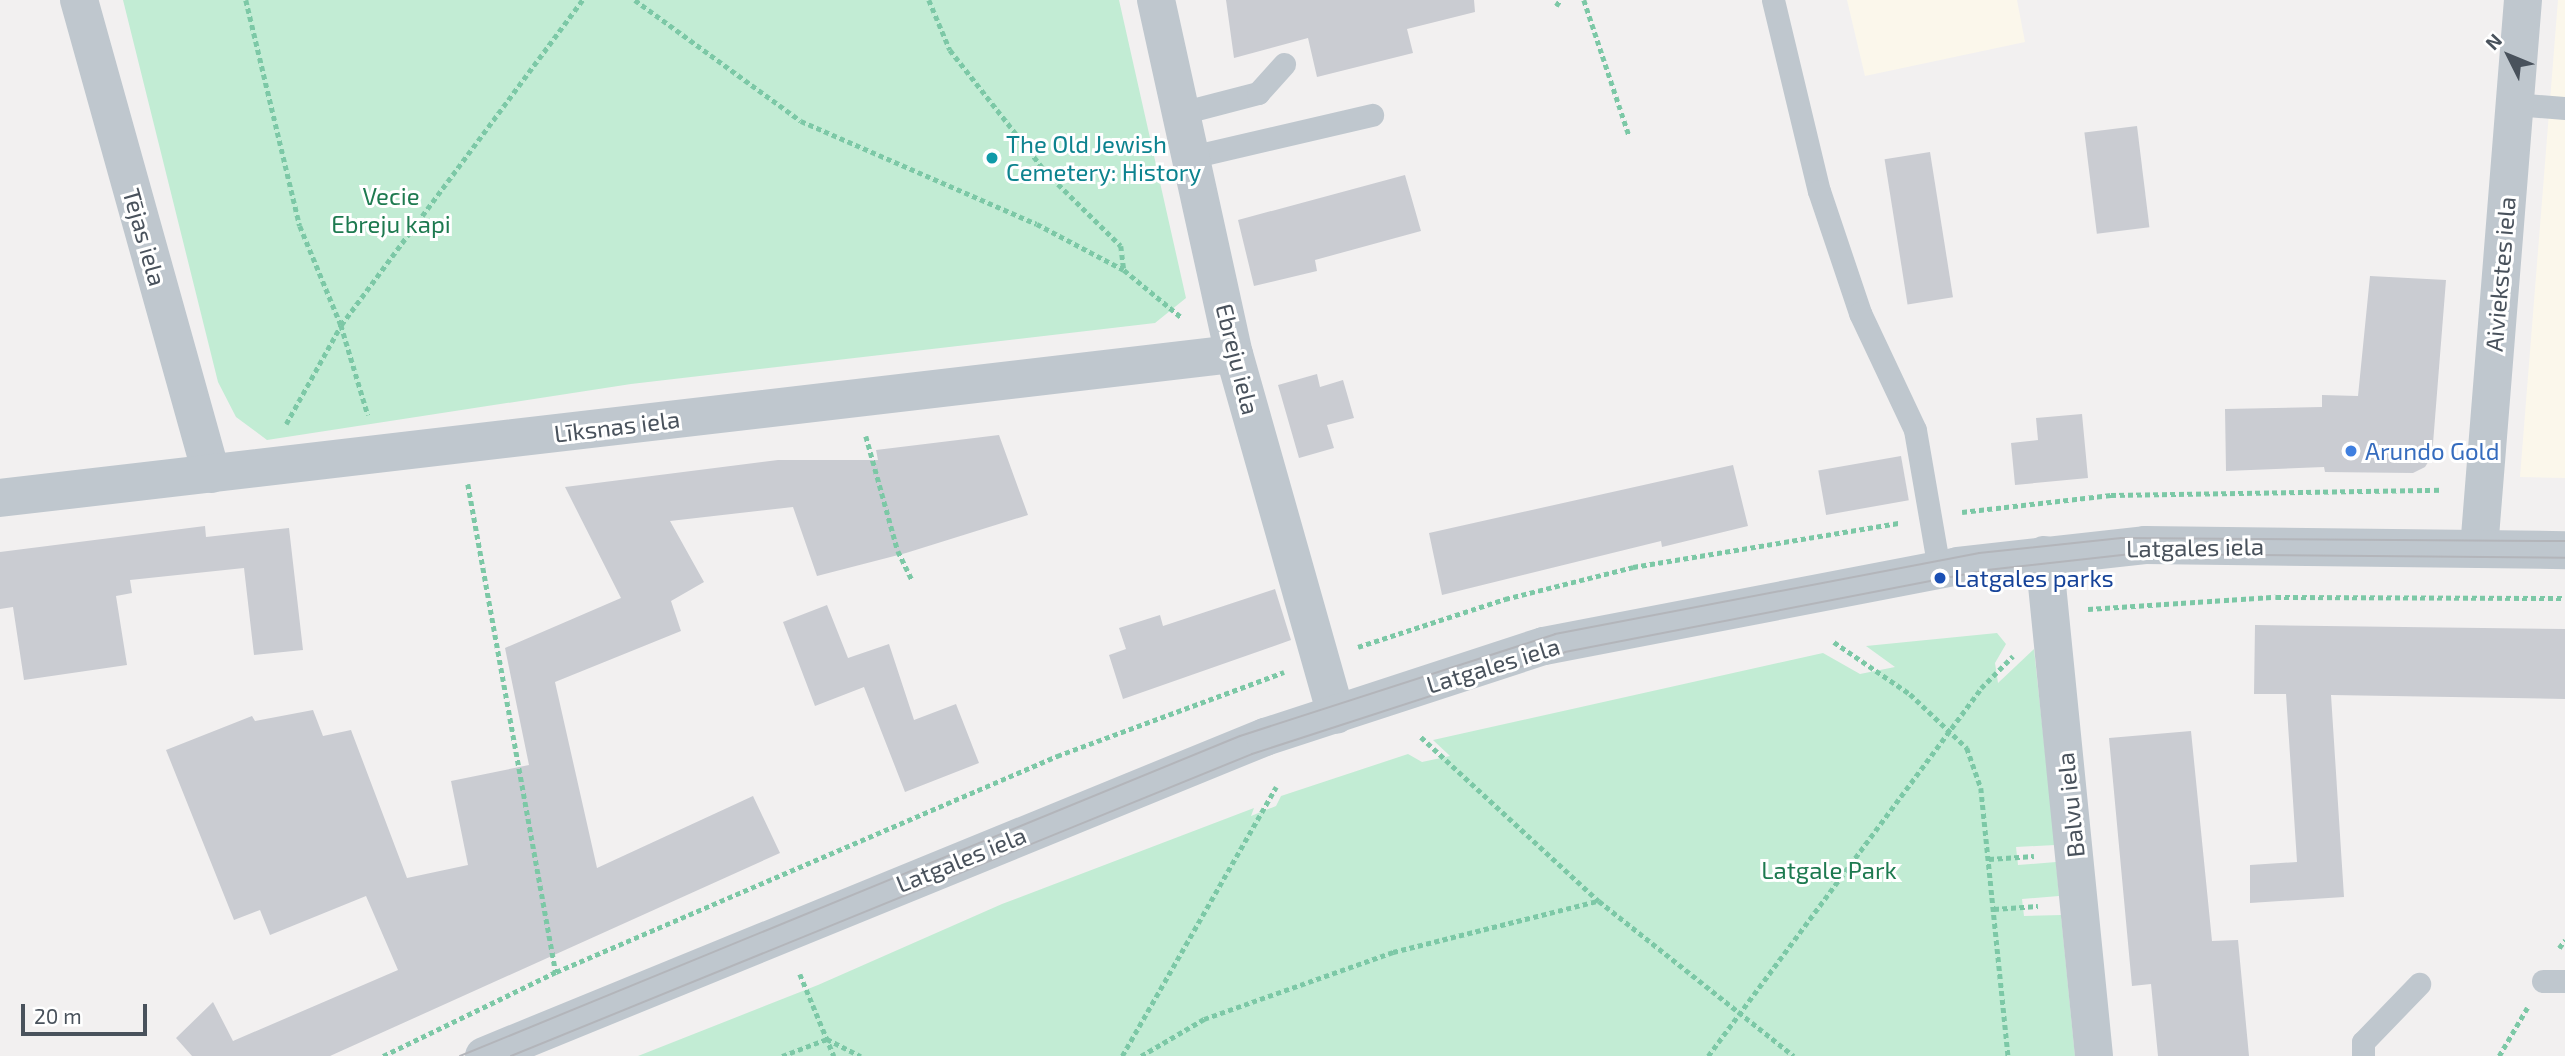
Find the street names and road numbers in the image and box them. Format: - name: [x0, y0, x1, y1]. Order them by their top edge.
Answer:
- street label: Tējas iela: [117, 185, 173, 289]
- street label: Aiviekstes iela: [2479, 195, 2521, 353]
- street label: Ebreju iela: [1210, 300, 1266, 418]
- street label: Līksnas iela: [552, 404, 682, 448]
- street label: Latgales iela: [2126, 531, 2264, 563]
- street label: Latgales iela: [1423, 631, 1563, 699]
- street label: Balvu iela: [2050, 751, 2090, 859]
- street label: Latgales iela: [892, 820, 1030, 898]

